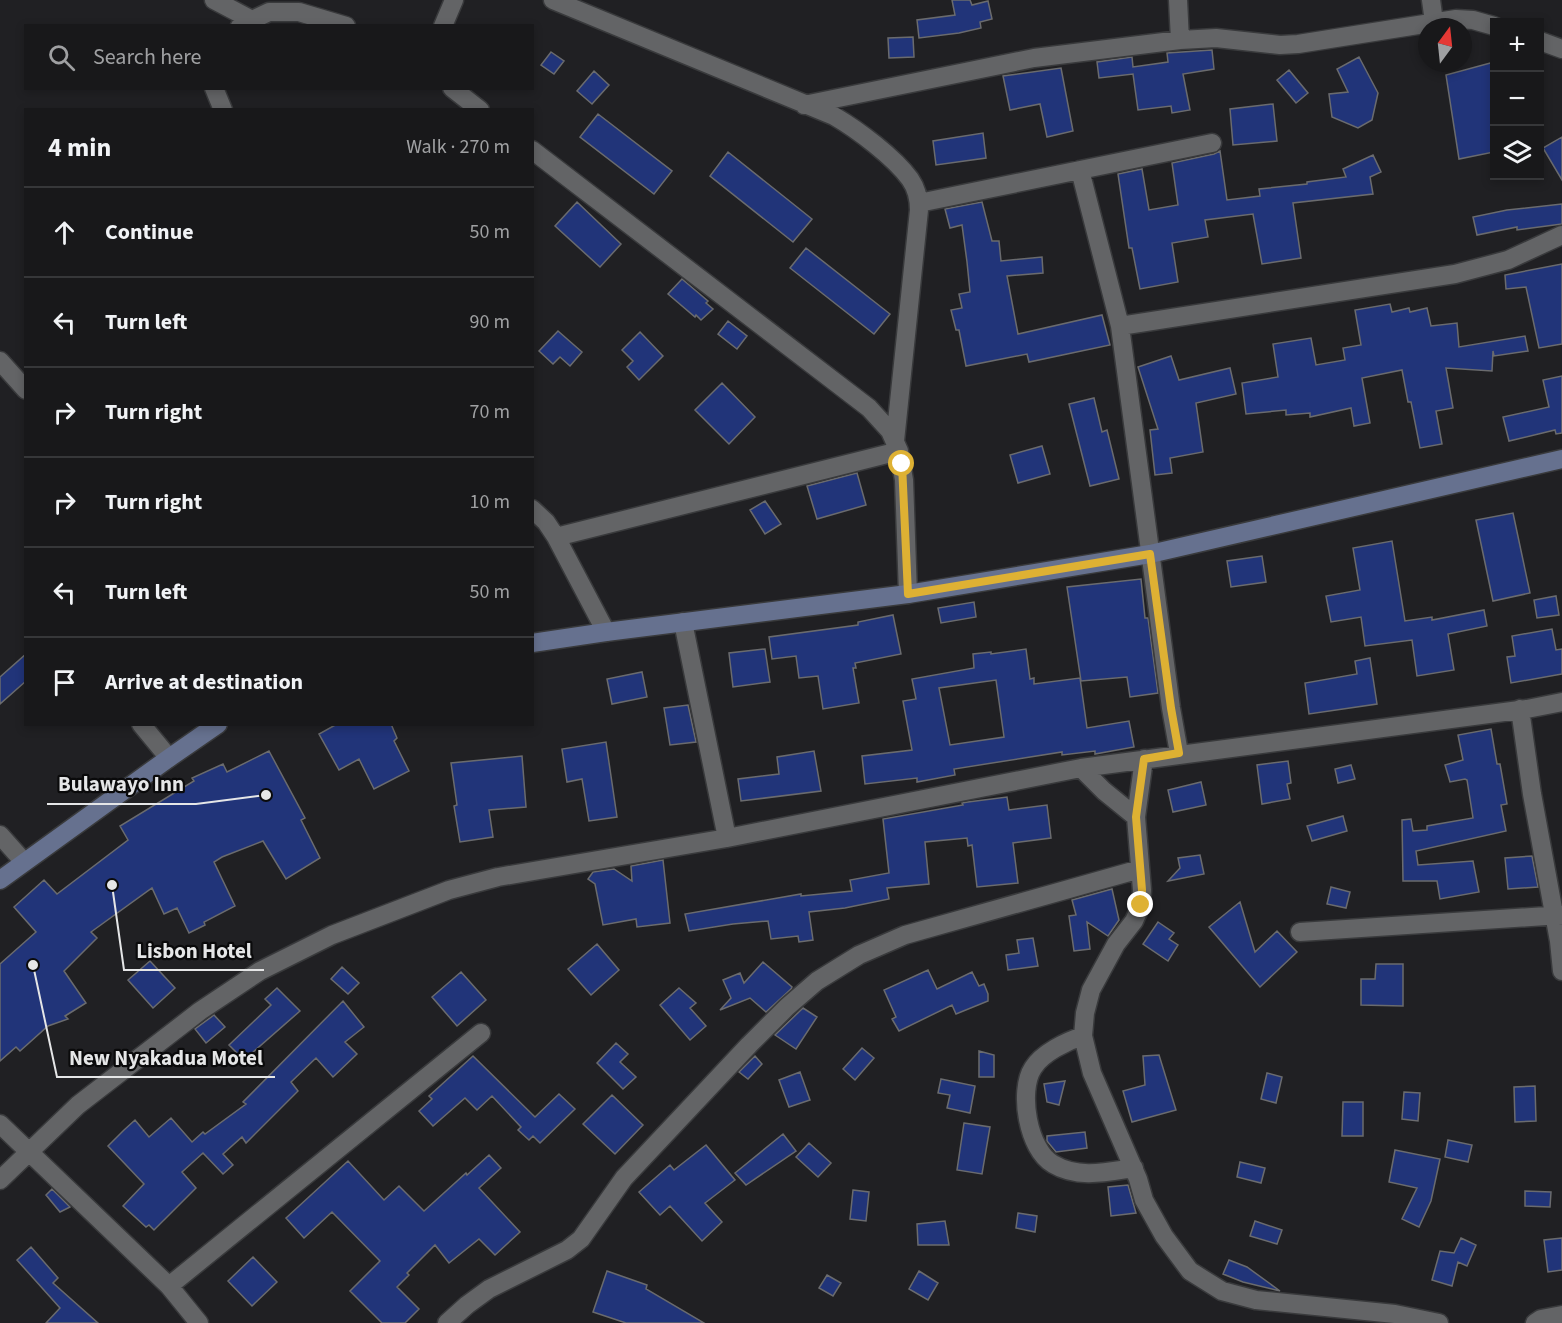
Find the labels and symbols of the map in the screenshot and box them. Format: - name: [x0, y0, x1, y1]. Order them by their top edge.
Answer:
- north arrow: [1418, 18, 1472, 72]
- route start: [888, 450, 914, 476]
- callout: Bulawayo Inn: [47, 765, 196, 804]
- text: Bulawayo Inn: [58, 769, 184, 799]
- route end: [1127, 891, 1153, 917]
- callout: Lisbon Hotel: [124, 931, 264, 970]
- text: Lisbon Hotel: [136, 936, 252, 966]
- callout: New Nyakadua Motel: [57, 1038, 275, 1077]
- text: New Nyakadua Motel: [69, 1043, 263, 1073]

